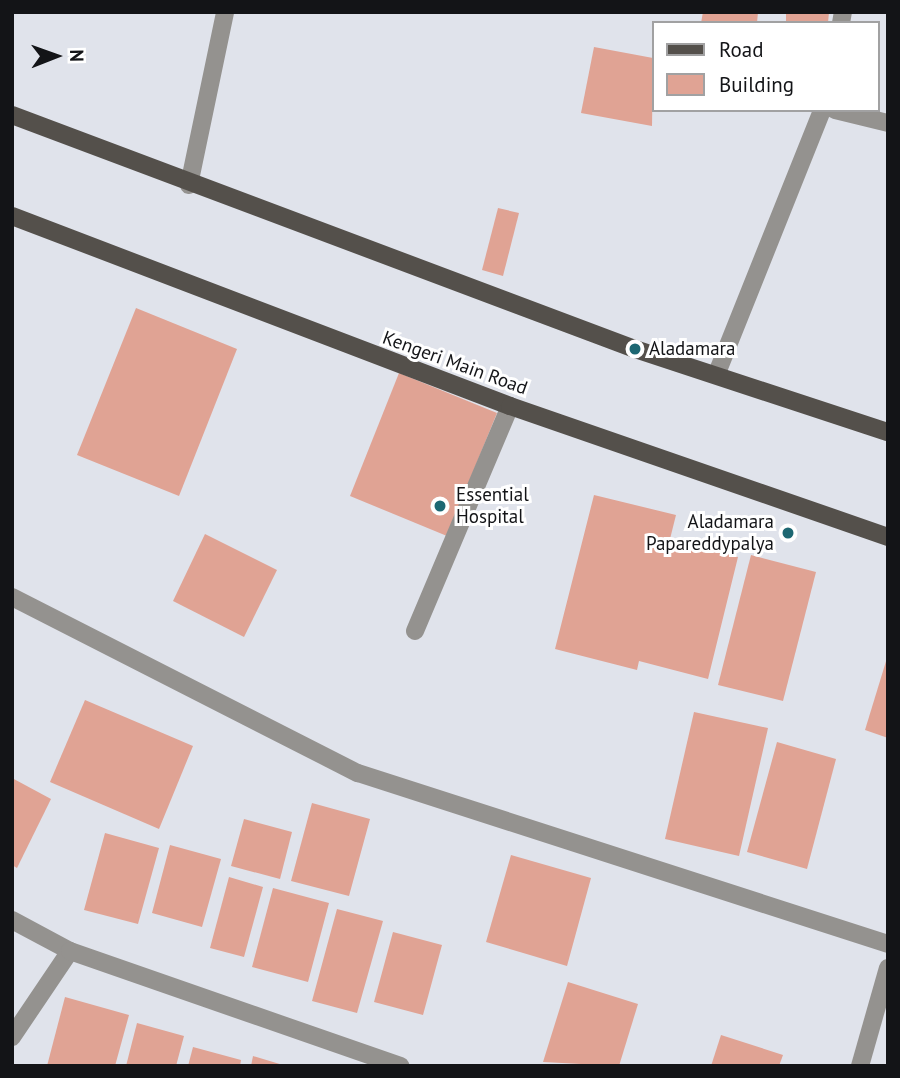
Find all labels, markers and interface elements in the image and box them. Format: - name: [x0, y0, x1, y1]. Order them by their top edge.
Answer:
- north arrow: [21, 21, 91, 91]
- legend: [652, 21, 879, 112]
- text: Road: [719, 36, 763, 63]
- text: N: [65, 49, 89, 62]
- text: Building: [719, 71, 794, 98]
- street label: Kengeri Main Road: [379, 326, 531, 400]
- place label: Aladamara: [649, 338, 735, 360]
- marker: Aladamara: [627, 341, 643, 357]
- place label: Essential Hospital: [456, 484, 529, 528]
- marker: Essential Hospital: [430, 496, 450, 516]
- place label: Aladamara Papareddypalya: [646, 511, 774, 555]
- marker: Aladamara Papareddypalya: [780, 525, 796, 541]

